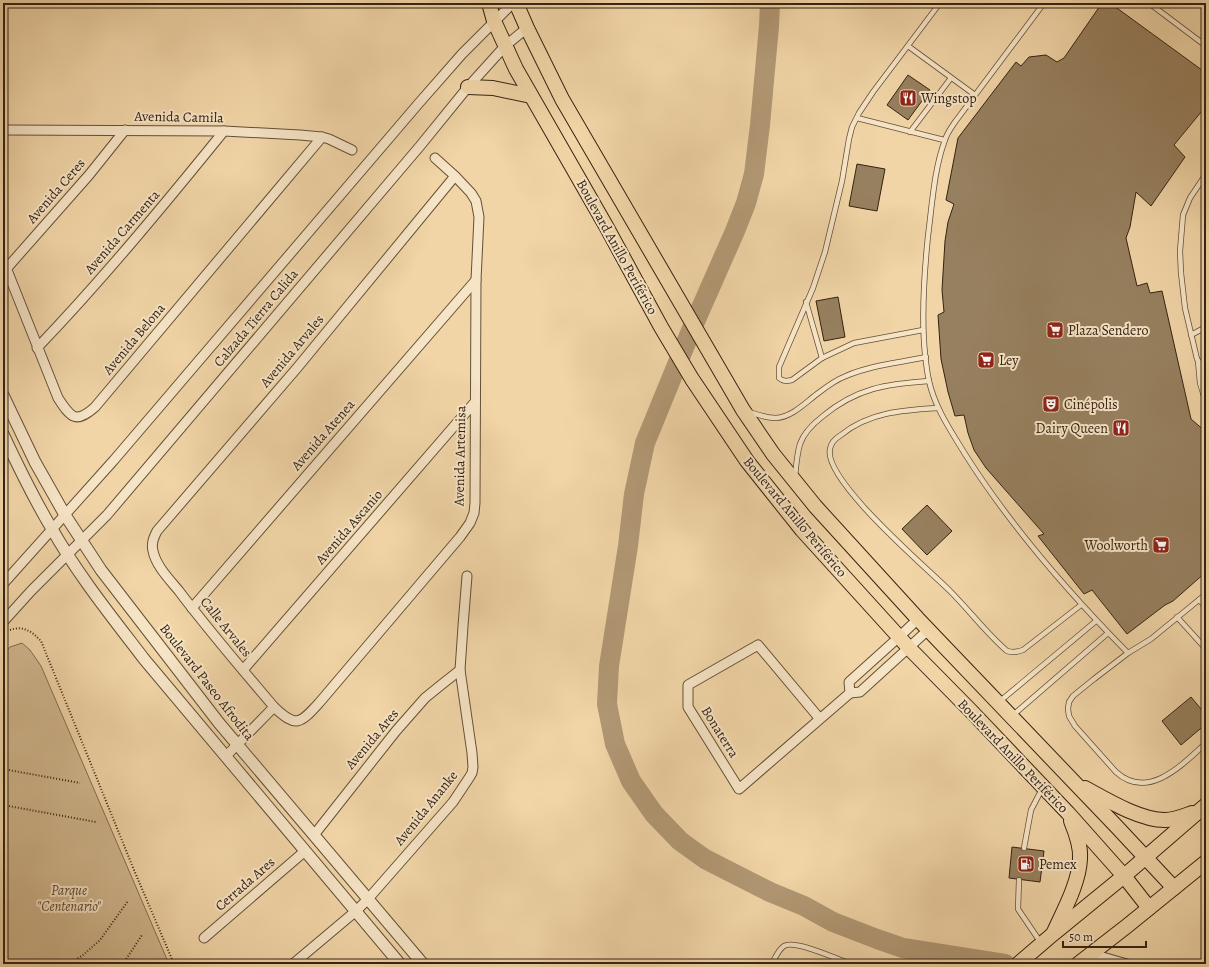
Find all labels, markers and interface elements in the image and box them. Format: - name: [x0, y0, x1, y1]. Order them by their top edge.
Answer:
- restaurant icon: Wingstop: [898, 88, 918, 108]
- place label: Wingstop: [920, 89, 977, 108]
- street label: Avenida Camila: [133, 107, 224, 127]
- street label: Avenida Ceres: [22, 154, 90, 228]
- street label: Boulevard Anillo Periférico: [572, 176, 662, 318]
- street label: Avenida Carmenta: [79, 185, 164, 279]
- street label: Calzada Tierra Calida: [209, 265, 303, 371]
- street label: Avenida Belona: [98, 299, 170, 379]
- street label: Avenida Arvales: [255, 310, 328, 392]
- supermarket icon: Plaza Sendero: [1045, 320, 1065, 340]
- place label: Plaza Sendero: [1068, 321, 1148, 340]
- supermarket icon: Ley: [976, 350, 996, 370]
- place label: Ley: [999, 351, 1019, 370]
- theatre icon: Cinépolis: [1041, 394, 1061, 414]
- street label: Avenida Atenea: [286, 395, 359, 475]
- place label: Cinépolis: [1064, 395, 1118, 414]
- street label: Avenida Artemisa: [450, 405, 470, 507]
- restaurant icon: Dairy Queen: [1111, 418, 1131, 438]
- place label: Dairy Queen: [1036, 419, 1108, 438]
- street label: Boulevard Anillo Periférico: [739, 453, 851, 581]
- street label: Avenida Ascanio: [311, 486, 387, 569]
- supermarket icon: Woolworth: [1151, 535, 1171, 555]
- place label: Woolworth: [1084, 536, 1149, 555]
- street label: Calle Arvales: [196, 593, 256, 661]
- street label: Boulevard Paseo Afrodita: [155, 620, 259, 745]
- street label: Boulevard Anillo Periférico: [953, 695, 1073, 817]
- street label: Bonaterra: [697, 703, 744, 762]
- street label: Avenida Ares: [340, 705, 403, 774]
- street label: Avenida Ananke: [389, 767, 462, 850]
- street label: Cerrada Ares: [211, 853, 279, 915]
- fuel station icon: Pemex: [1016, 854, 1036, 874]
- place label: Pemex: [1039, 855, 1077, 874]
- park label: Parque "Centenario": [37, 881, 102, 916]
- scale bar: [1063, 923, 1146, 949]
- text: 50 m: [1069, 929, 1093, 945]

